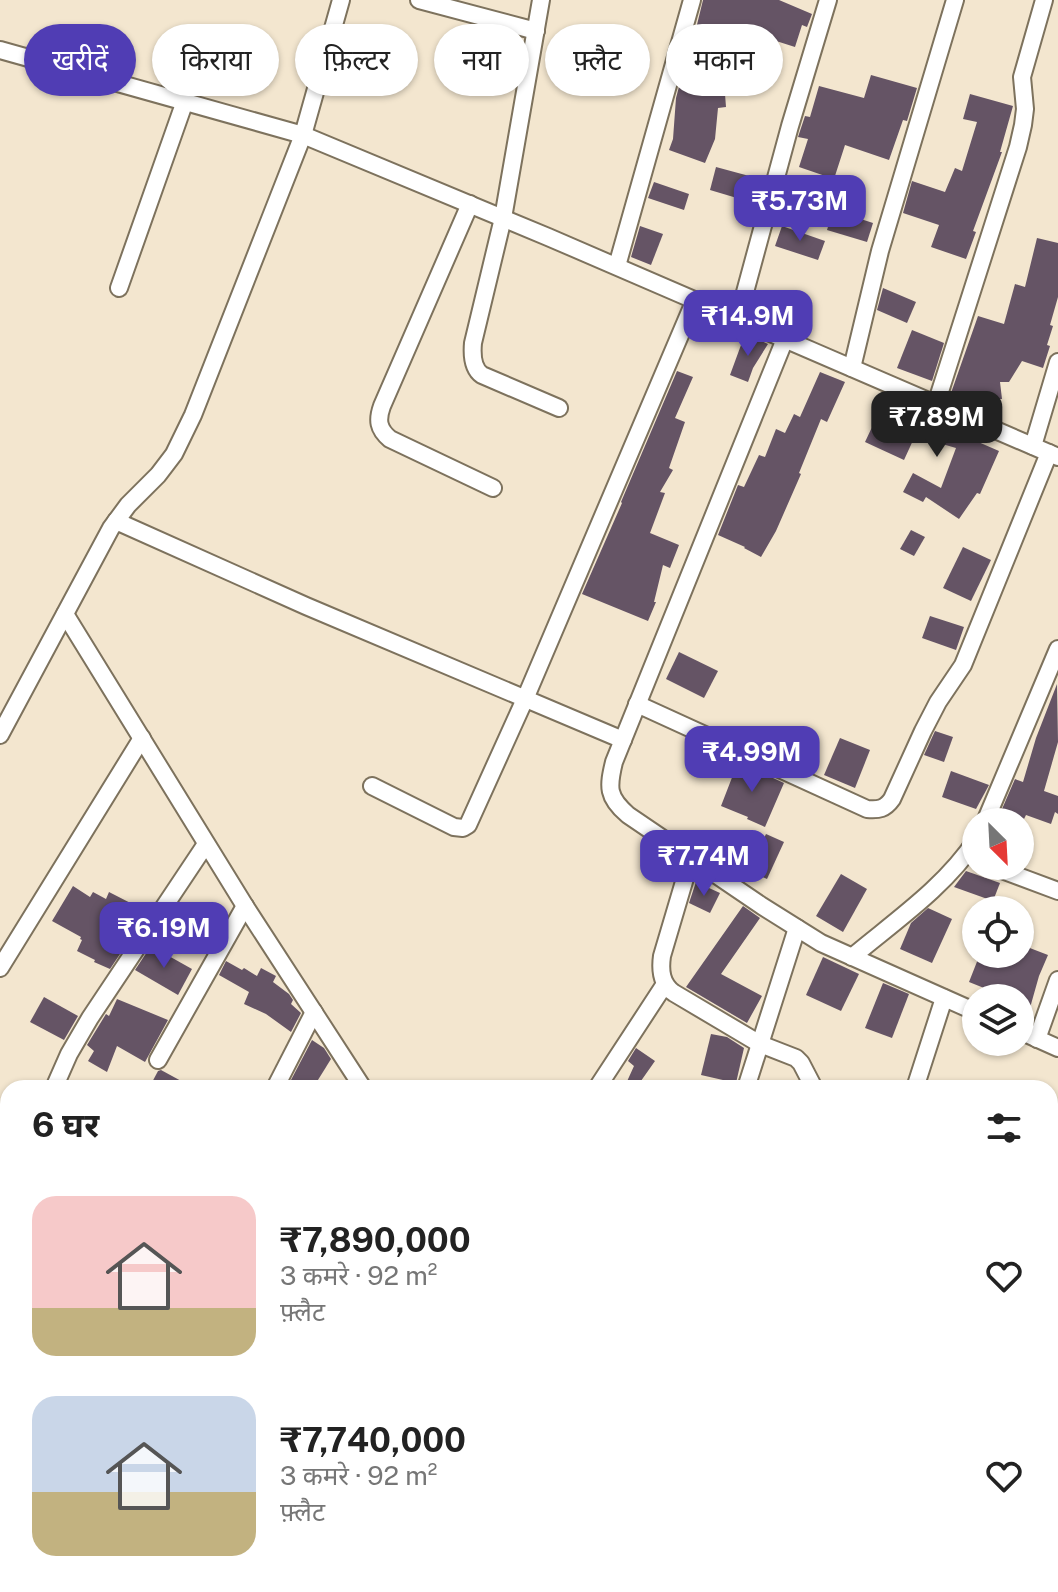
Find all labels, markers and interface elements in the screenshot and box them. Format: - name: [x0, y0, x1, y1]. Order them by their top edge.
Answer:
- chip: खरीदें: [24, 24, 136, 96]
- chip: किराया: [152, 24, 279, 96]
- chip: फ़िल्टर: [295, 24, 418, 96]
- chip: नया: [434, 24, 529, 96]
- chip: फ़्लैट: [545, 24, 650, 96]
- chip: मकान: [666, 24, 783, 96]
- pin: ₹5.73M: [735, 175, 865, 243]
- text: ₹5.73M: [752, 185, 848, 216]
- pin: ₹14.9M: [683, 290, 813, 358]
- text: ₹14.9M: [702, 300, 794, 331]
- pin: ₹7.89M: [872, 391, 1002, 459]
- text: ₹7.89M: [889, 401, 985, 432]
- pin: ₹4.99M: [687, 726, 817, 794]
- text: ₹4.99M: [703, 736, 801, 767]
- north arrow: [962, 808, 1034, 880]
- map controls: [962, 808, 1034, 1056]
- pin: ₹7.74M: [639, 830, 769, 898]
- text: ₹7.74M: [658, 840, 750, 871]
- button: locate: [962, 896, 1034, 968]
- pin: ₹6.19M: [99, 902, 229, 970]
- text: ₹6.19M: [117, 912, 211, 943]
- button: layers: [962, 984, 1034, 1056]
- text: 6 घर: [32, 1105, 99, 1145]
- icon: filters: [982, 1106, 1026, 1150]
- text: ₹7,890,000: [280, 1220, 471, 1260]
- icon: home: [96, 1228, 192, 1324]
- icon: heart: [982, 1254, 1026, 1298]
- text: 3 कमरे · 92 m²: [280, 1260, 437, 1291]
- text: फ़्लैट: [280, 1296, 325, 1327]
- text: ₹7,740,000: [280, 1420, 466, 1460]
- icon: home: [96, 1428, 192, 1524]
- icon: heart: [982, 1454, 1026, 1498]
- text: 3 कमरे · 92 m²: [280, 1460, 437, 1491]
- text: फ़्लैट: [280, 1496, 325, 1527]

